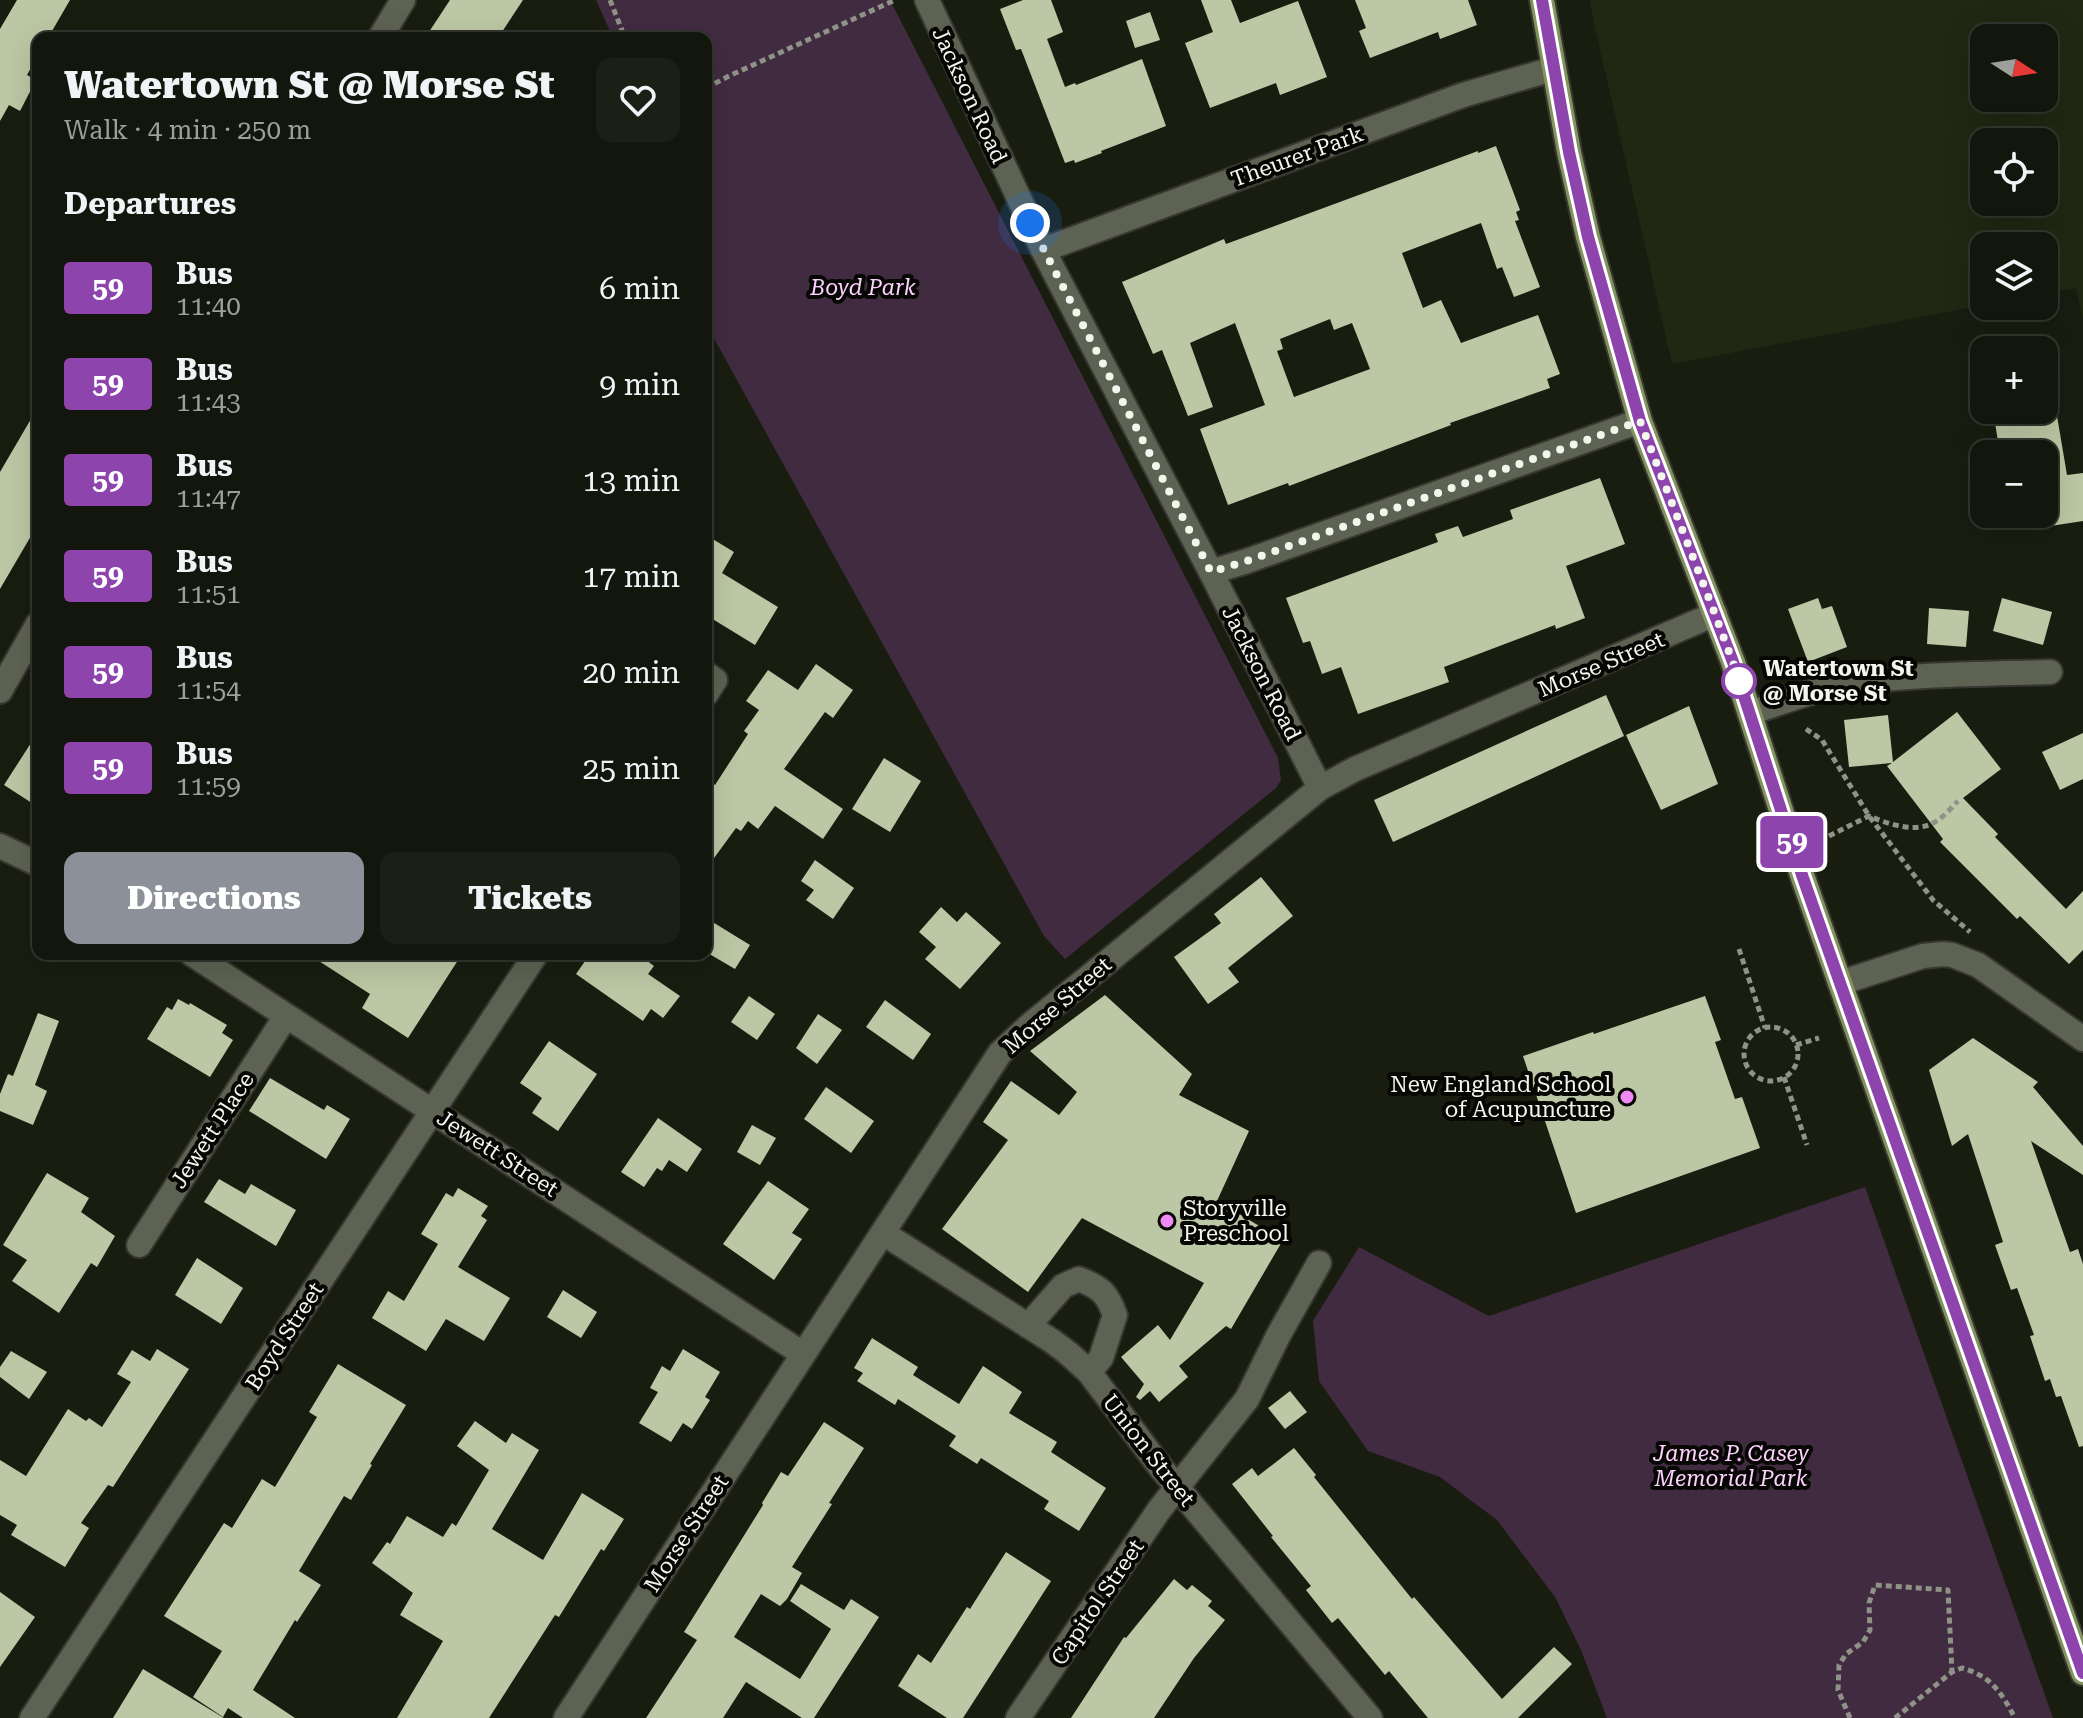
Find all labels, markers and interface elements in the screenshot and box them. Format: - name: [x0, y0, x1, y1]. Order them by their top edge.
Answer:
- street label: Jackson Road: [927, 23, 1012, 167]
- north arrow: [1970, 24, 2058, 112]
- map controls: [1970, 24, 2058, 528]
- button: heart: [596, 58, 680, 142]
- text: Watertown St @ Morse St: [64, 63, 555, 107]
- text: Walk · 4 min · 250 m: [64, 115, 311, 145]
- street label: Theurer Park: [1228, 121, 1367, 192]
- button: locate: [1970, 128, 2058, 216]
- text: Departures: [64, 186, 236, 221]
- your location: [1010, 203, 1050, 243]
- button: layers: [1970, 232, 2058, 320]
- text: Bus: [176, 256, 233, 291]
- text: 59: [92, 271, 124, 304]
- text: 6 min: [599, 271, 680, 306]
- park label: Boyd Park: [809, 275, 916, 300]
- text: 11:40: [176, 291, 241, 321]
- button: +: [1970, 336, 2058, 424]
- text: Bus: [176, 352, 233, 387]
- text: 59: [92, 367, 124, 400]
- text: 9 min: [599, 367, 680, 402]
- text: 11:43: [176, 387, 241, 417]
- button: −: [1970, 440, 2058, 528]
- text: Bus: [176, 448, 233, 483]
- text: 59: [92, 463, 124, 496]
- text: 13 min: [583, 463, 680, 498]
- text: 11:47: [176, 483, 241, 513]
- text: Bus: [176, 544, 233, 579]
- text: 59: [92, 559, 124, 592]
- text: 17 min: [583, 559, 680, 594]
- text: 11:51: [176, 579, 241, 609]
- street label: Jackson Road: [1217, 602, 1306, 745]
- street label: Morse Street: [1534, 627, 1668, 702]
- text: Bus: [176, 640, 233, 675]
- text: 59: [92, 655, 124, 688]
- text: 20 min: [583, 655, 680, 690]
- place label: Watertown St @ Morse St: [1763, 656, 1914, 706]
- marker: Watertown St @ Morse St: [1722, 664, 1756, 698]
- text: 11:54: [176, 675, 241, 705]
- text: Bus: [176, 736, 233, 771]
- text: 59: [92, 751, 124, 784]
- text: 25 min: [583, 751, 680, 786]
- text: 11:59: [176, 771, 241, 801]
- line badge: 59: [1756, 816, 1828, 868]
- text: 59: [1776, 825, 1808, 858]
- button: Directions: [64, 852, 364, 944]
- button: Tickets: [380, 852, 680, 944]
- street label: Morse Street: [998, 952, 1116, 1059]
- street label: Jewett Place: [166, 1068, 259, 1193]
- place label: New England School of Acupuncture: [1390, 1072, 1611, 1122]
- marker: New England School of Acupuncture: [1618, 1088, 1636, 1106]
- street label: Jewett Street: [433, 1105, 563, 1202]
- place label: Storyville Preschool: [1183, 1196, 1289, 1246]
- marker: Storyville Preschool: [1158, 1212, 1176, 1230]
- street label: Boyd Street: [240, 1278, 328, 1395]
- street label: Union Street: [1097, 1390, 1200, 1511]
- park label: James P. Casey Memorial Park: [1652, 1441, 1810, 1491]
- street label: Morse Street: [639, 1470, 733, 1596]
- street label: Capitol Street: [1046, 1535, 1149, 1670]

